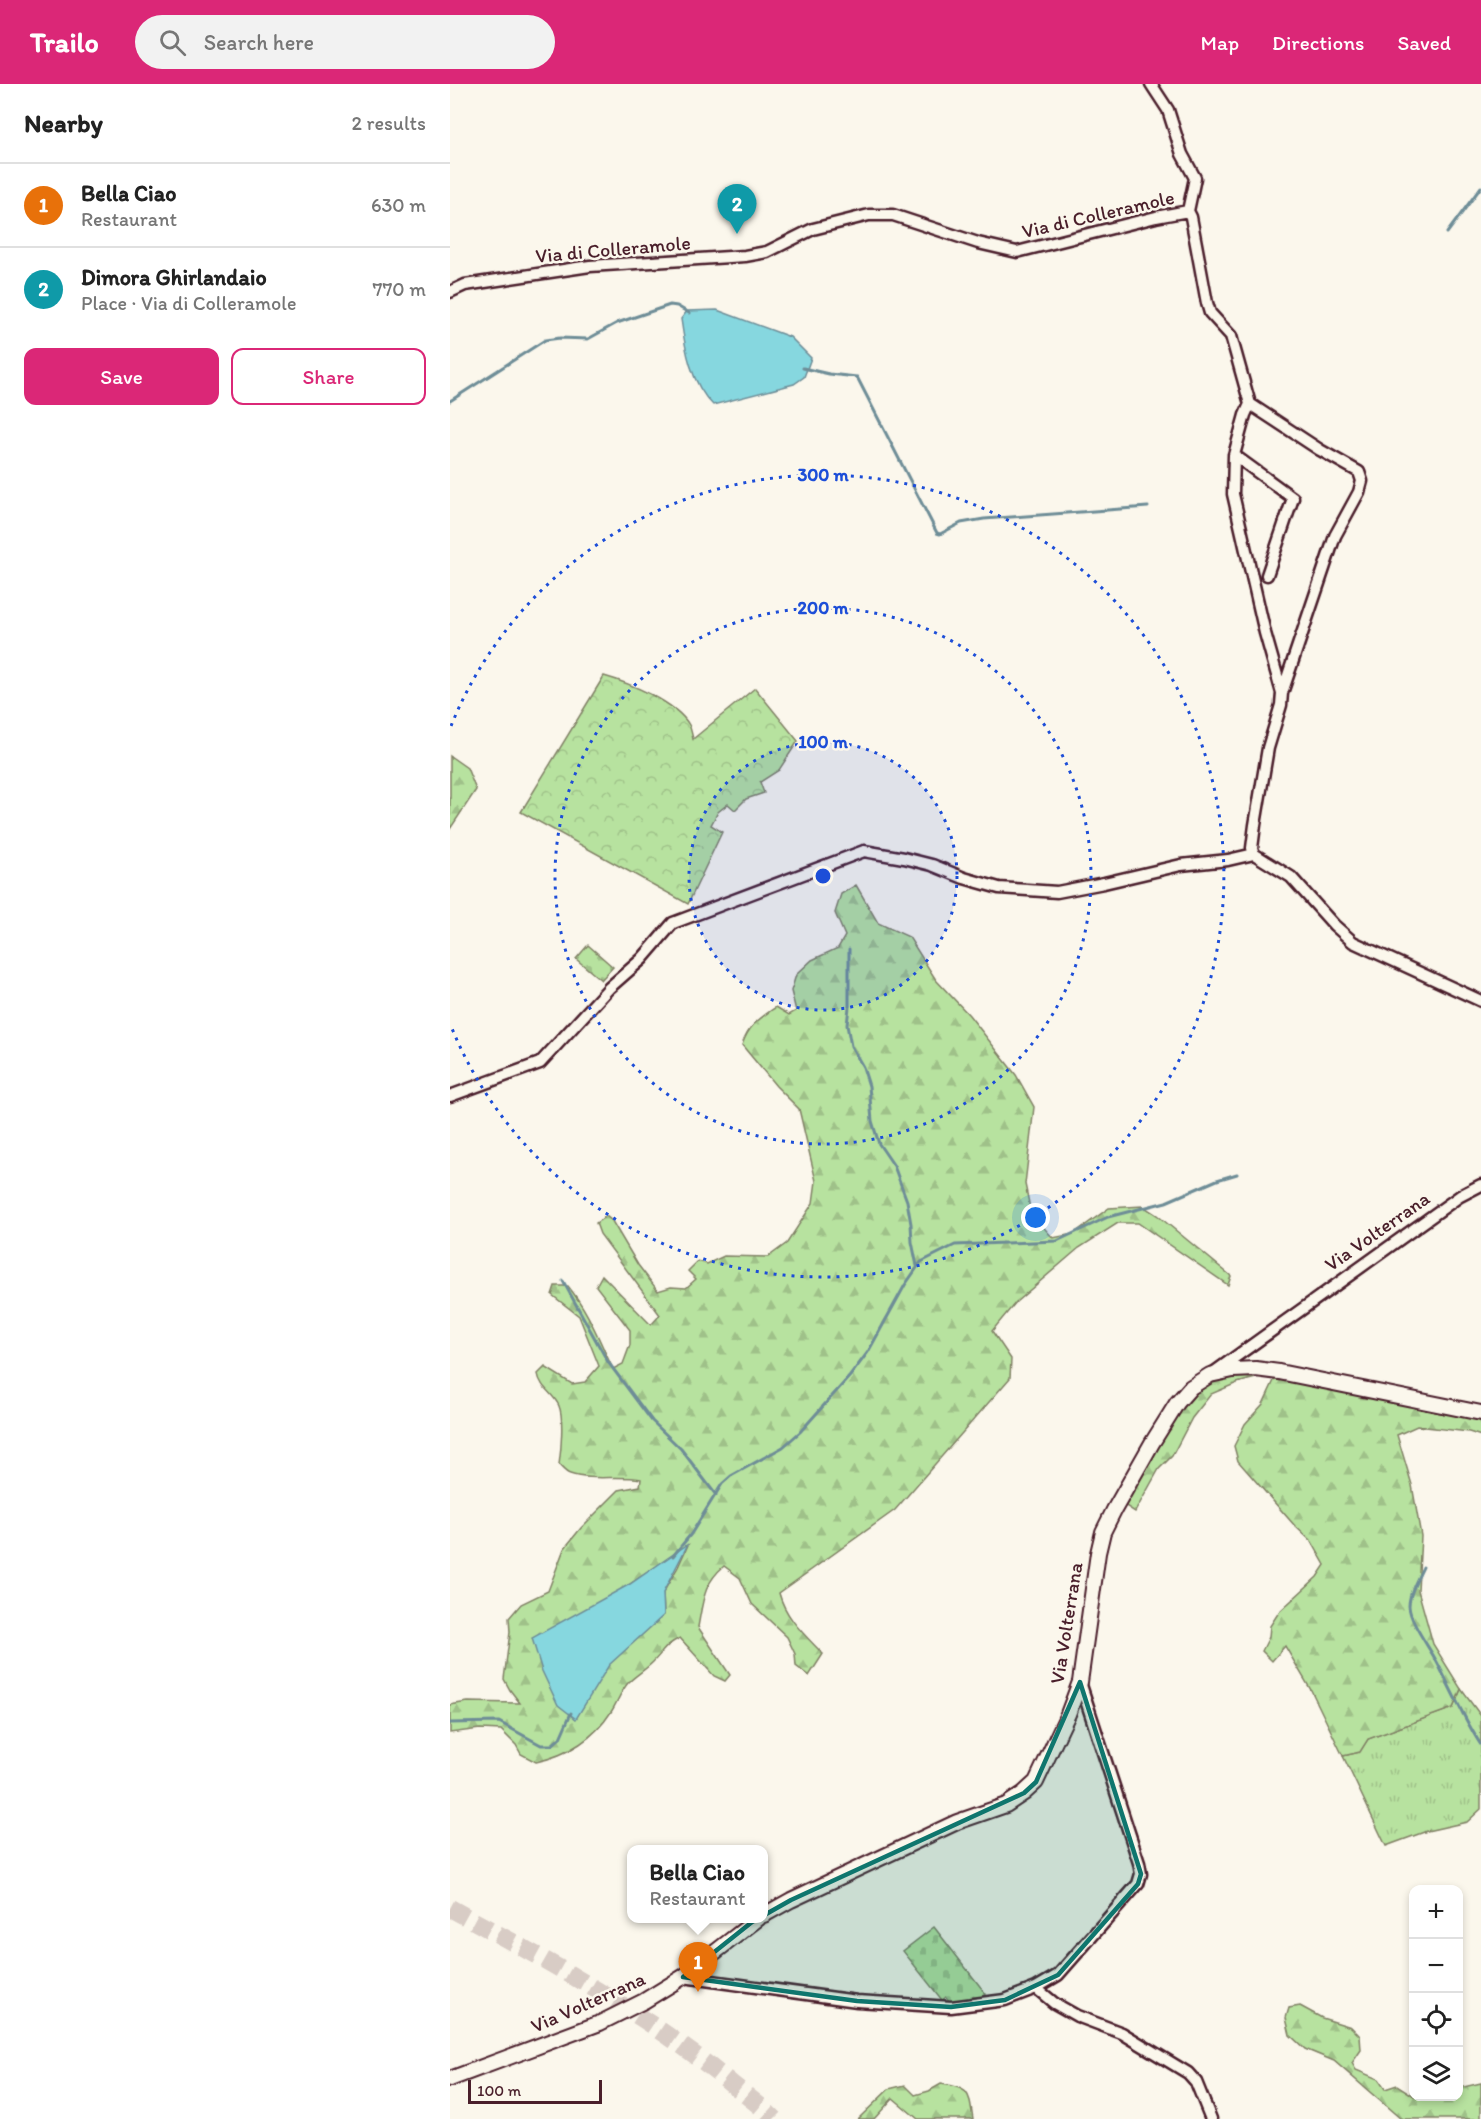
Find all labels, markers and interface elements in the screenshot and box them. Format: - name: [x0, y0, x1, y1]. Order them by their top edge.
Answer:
- search box: [135, 15, 555, 69]
- text: Trailo: [30, 25, 99, 59]
- icon: search: [156, 26, 189, 59]
- text: Search here: [204, 29, 314, 56]
- text: Map: [1201, 30, 1239, 55]
- text: Directions: [1272, 30, 1364, 55]
- text: Saved: [1397, 30, 1451, 55]
- text: Nearby: [24, 107, 103, 139]
- text: 2 results: [352, 111, 426, 135]
- text: Bella Ciao: [81, 180, 176, 207]
- pin: 2: [718, 184, 756, 234]
- street label: Via di Colleramole: [1019, 185, 1177, 243]
- text: 1: [39, 193, 48, 217]
- text: 630 m: [371, 193, 426, 217]
- text: Restaurant: [81, 207, 177, 231]
- street label: Via di Colleramole: [534, 230, 692, 268]
- text: Dimora Ghirlandaio: [81, 264, 267, 291]
- text: 2: [38, 277, 49, 301]
- text: 770 m: [373, 277, 426, 301]
- text: Place · Via di Colleramole: [81, 291, 297, 315]
- button: Save: [24, 348, 219, 405]
- button: Share: [231, 348, 426, 405]
- text: 300 m: [797, 464, 849, 486]
- text: 200 m: [798, 597, 849, 619]
- text: 100 m: [798, 731, 849, 753]
- centre of rings: [813, 866, 833, 886]
- street label: Via Volterrana: [1320, 1186, 1435, 1276]
- your location: [1021, 1203, 1050, 1232]
- street label: Via Volterrana: [1045, 1560, 1088, 1685]
- popup: [627, 1845, 768, 1923]
- text: Bella Ciao: [650, 1859, 745, 1886]
- map controls: [1409, 1885, 1463, 2101]
- button: +: [1409, 1885, 1463, 1939]
- text: Restaurant: [650, 1886, 745, 1910]
- button: −: [1409, 1939, 1463, 1993]
- pin: 1: [678, 1942, 718, 1992]
- street label: Via Volterrana: [527, 1966, 649, 2038]
- button: locate: [1409, 1993, 1463, 2047]
- button: layers: [1409, 2047, 1463, 2101]
- scale bar: [468, 2077, 602, 2104]
- text: 100 m: [477, 2081, 521, 2100]

